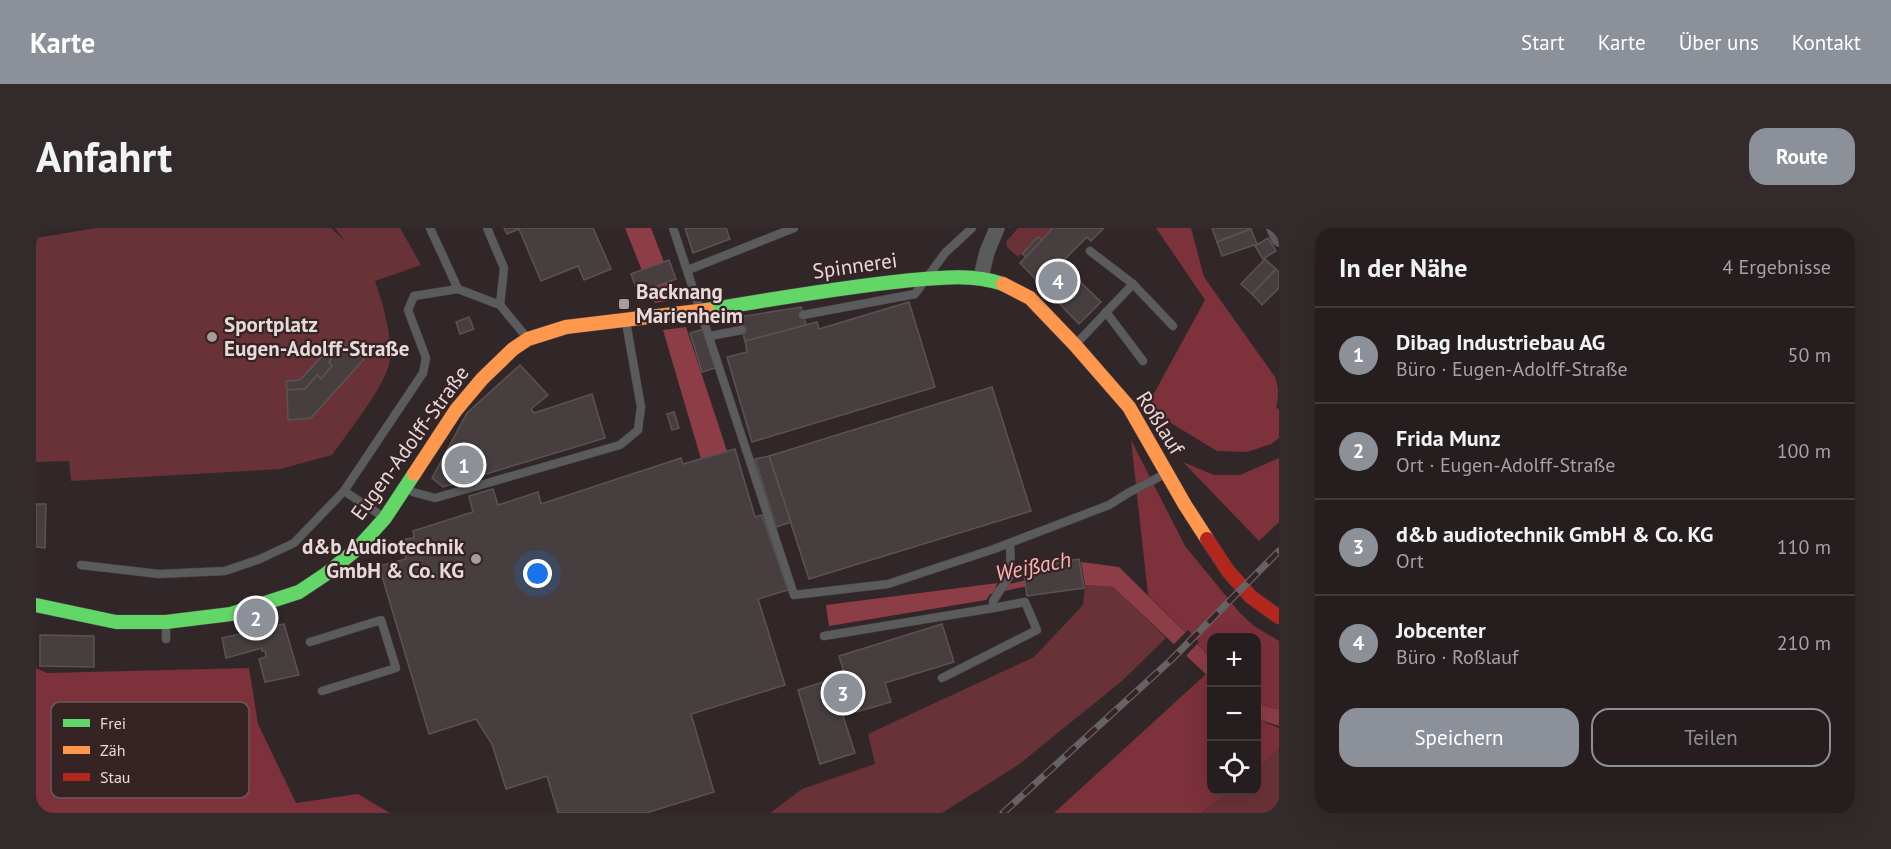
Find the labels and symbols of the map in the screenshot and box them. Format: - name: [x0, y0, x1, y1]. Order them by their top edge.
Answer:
- street label: Spinnerei: [811, 246, 899, 285]
- pin: 4: [1038, 259, 1078, 304]
- place label: Backnang Marienheim: [636, 278, 743, 329]
- marker: Backnang Marienheim: [617, 297, 631, 311]
- place label: Sportplatz Eugen-Adolff-Straße: [224, 311, 409, 362]
- marker: Sportplatz Eugen-Adolff-Straße: [205, 330, 219, 344]
- street label: Eugen-Adolff-Straße: [344, 360, 475, 525]
- street label: Roßlauf: [1130, 386, 1191, 461]
- pin: 1: [444, 442, 484, 488]
- place label: d&b Audiotechnik GmbH & Co. KG: [302, 533, 465, 584]
- water label: Weißach: [993, 545, 1073, 587]
- marker: d&b Audiotechnik GmbH & Co. KG: [469, 552, 483, 566]
- your location: [523, 559, 552, 588]
- pin: 2: [236, 596, 276, 640]
- pin: 3: [824, 670, 862, 716]
- legend: [51, 702, 249, 798]
- text: Frei: [100, 713, 126, 733]
- text: Zäh: [100, 740, 125, 760]
- text: Stau: [100, 767, 130, 787]

